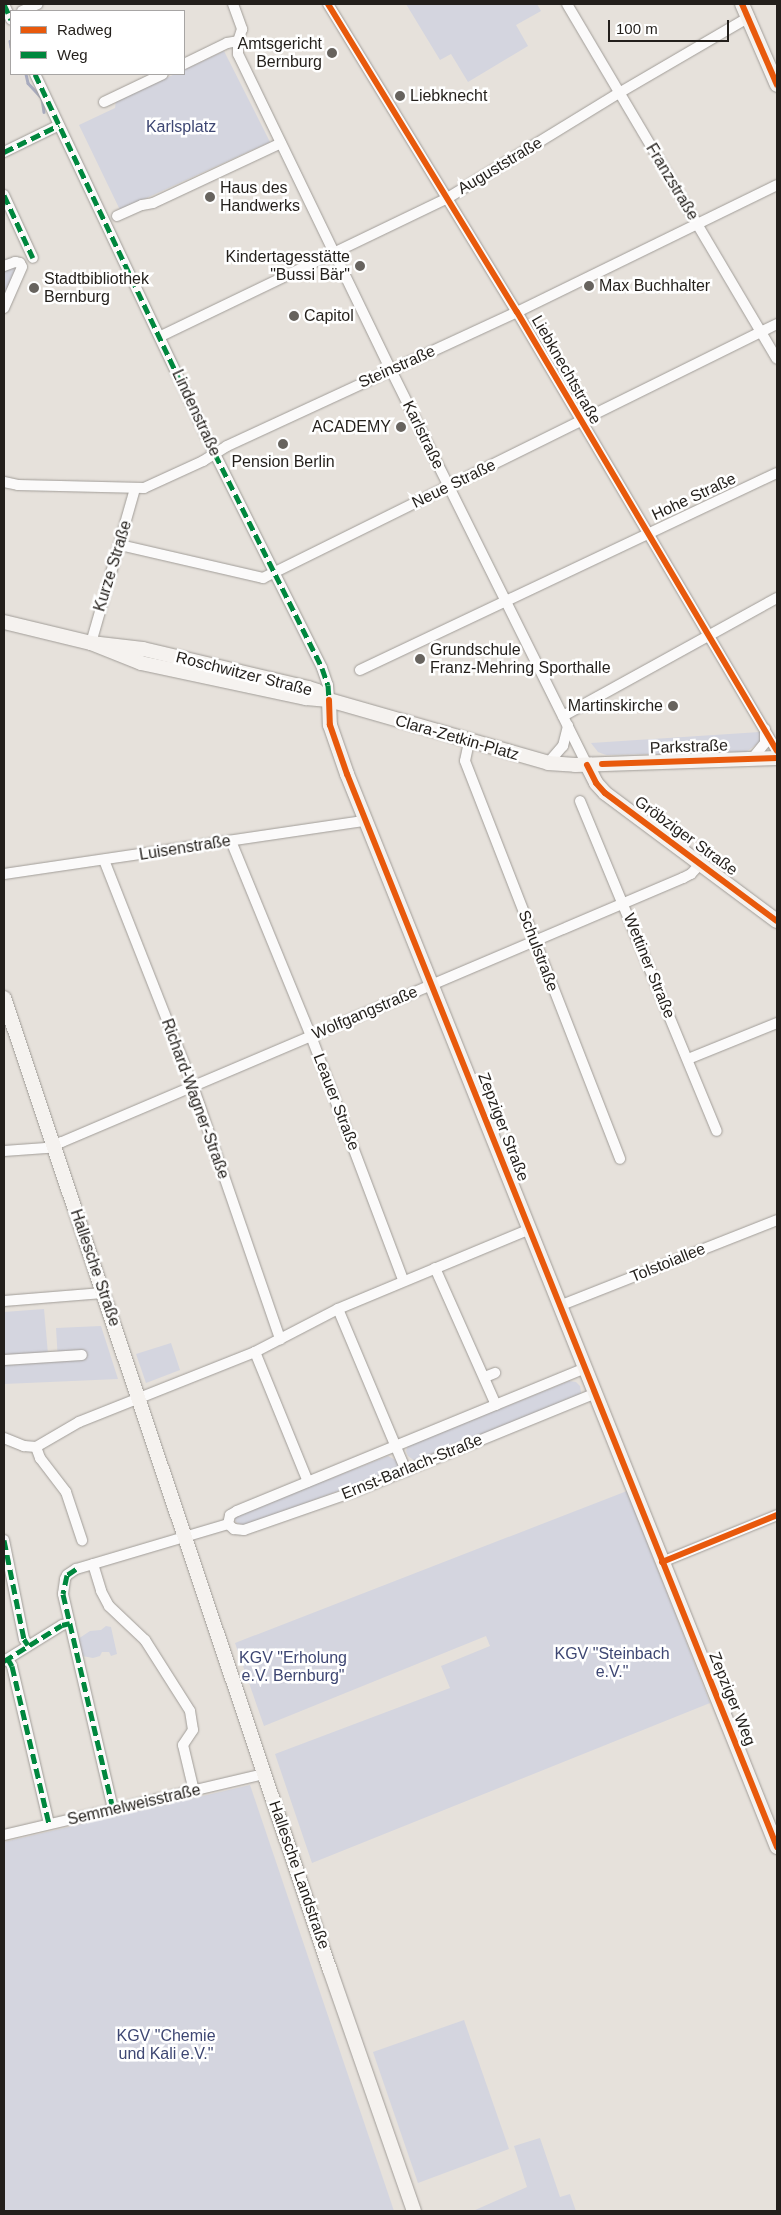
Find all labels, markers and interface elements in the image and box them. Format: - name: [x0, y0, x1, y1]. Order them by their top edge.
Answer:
- legend: [10, 10, 185, 75]
- scale bar: [611, 10, 732, 42]
- text: 100 m: [616, 20, 658, 37]
- text: Radweg: [57, 21, 112, 38]
- place label: Amtsgericht Bernburg: [238, 34, 322, 72]
- text: Weg: [57, 46, 88, 63]
- marker: Amtsgericht Bernburg: [326, 47, 338, 59]
- place label: Liebknecht: [410, 86, 487, 106]
- marker: Liebknecht: [394, 90, 406, 102]
- park label: Karlsplatz: [146, 117, 216, 137]
- street label: Auguststraße: [454, 133, 546, 199]
- street label: Franzstraße: [642, 140, 702, 224]
- place label: Haus des Handwerks: [220, 178, 300, 216]
- marker: Haus des Handwerks: [204, 191, 216, 203]
- place label: Kindertagesstätte "Bussi Bär": [225, 247, 350, 285]
- marker: Kindertagesstätte "Bussi Bär": [354, 260, 366, 272]
- place label: Stadtbibliothek Bernburg: [44, 269, 149, 307]
- place label: Max Buchhalter: [599, 276, 710, 296]
- marker: Max Buchhalter: [583, 280, 595, 292]
- marker: Stadtbibliothek Bernburg: [28, 282, 40, 294]
- place label: Capitol: [304, 306, 354, 326]
- marker: Capitol: [288, 310, 300, 322]
- street label: Liebknechtstraße: [527, 312, 605, 428]
- street label: Steinstraße: [356, 342, 438, 392]
- street label: Lindenstraße: [168, 367, 224, 459]
- street label: Karlstraße: [398, 398, 448, 472]
- place label: ACADEMY: [312, 417, 391, 437]
- marker: ACADEMY: [395, 421, 407, 433]
- marker: Pension Berlin: [277, 438, 289, 450]
- place label: Pension Berlin: [231, 452, 335, 472]
- street label: Neue Straße: [409, 455, 499, 513]
- street label: Hohe Straße: [649, 469, 739, 525]
- street label: Kurze Straße: [90, 518, 136, 614]
- place label: Grundschule Franz-Mehring Sporthalle: [430, 640, 611, 678]
- street label: Roschwitzer Straße: [174, 648, 314, 700]
- marker: Grundschule Franz-Mehring Sporthalle: [414, 653, 426, 665]
- place label: Martinskirche: [568, 696, 663, 716]
- marker: Martinskirche: [667, 700, 679, 712]
- street label: Clara-Zetkin-Platz: [393, 711, 521, 765]
- street label: Parkstraße: [650, 736, 728, 758]
- street label: Gröbziger Straße: [631, 792, 741, 880]
- street label: Luisenstraße: [138, 831, 232, 865]
- street label: Schulstraße: [514, 908, 562, 994]
- street label: Wettiner Straße: [619, 911, 679, 1021]
- street label: Wolfgangstraße: [309, 982, 421, 1044]
- street label: Richard-Wagner-Straße: [157, 1016, 233, 1182]
- street label: Leauer Straße: [309, 1051, 363, 1153]
- street label: Zepziger Straße: [473, 1070, 533, 1184]
- street label: Hallesche Straße: [66, 1207, 124, 1329]
- street label: Tolstoiallee: [628, 1239, 708, 1287]
- street label: Ernst-Barlach-Straße: [339, 1430, 485, 1504]
- park label: KGV "Steinbach e.V.": [554, 1644, 670, 1682]
- park label: KGV "Erholung e.V. Bernburg": [239, 1648, 347, 1686]
- street label: Zepziger Weg: [704, 1649, 760, 1749]
- street label: Semmelweisstraße: [66, 1780, 202, 1830]
- street label: Hallesche Landstraße: [265, 1798, 333, 1952]
- park label: KGV "Chemie und Kali e.V.": [116, 2026, 216, 2064]

